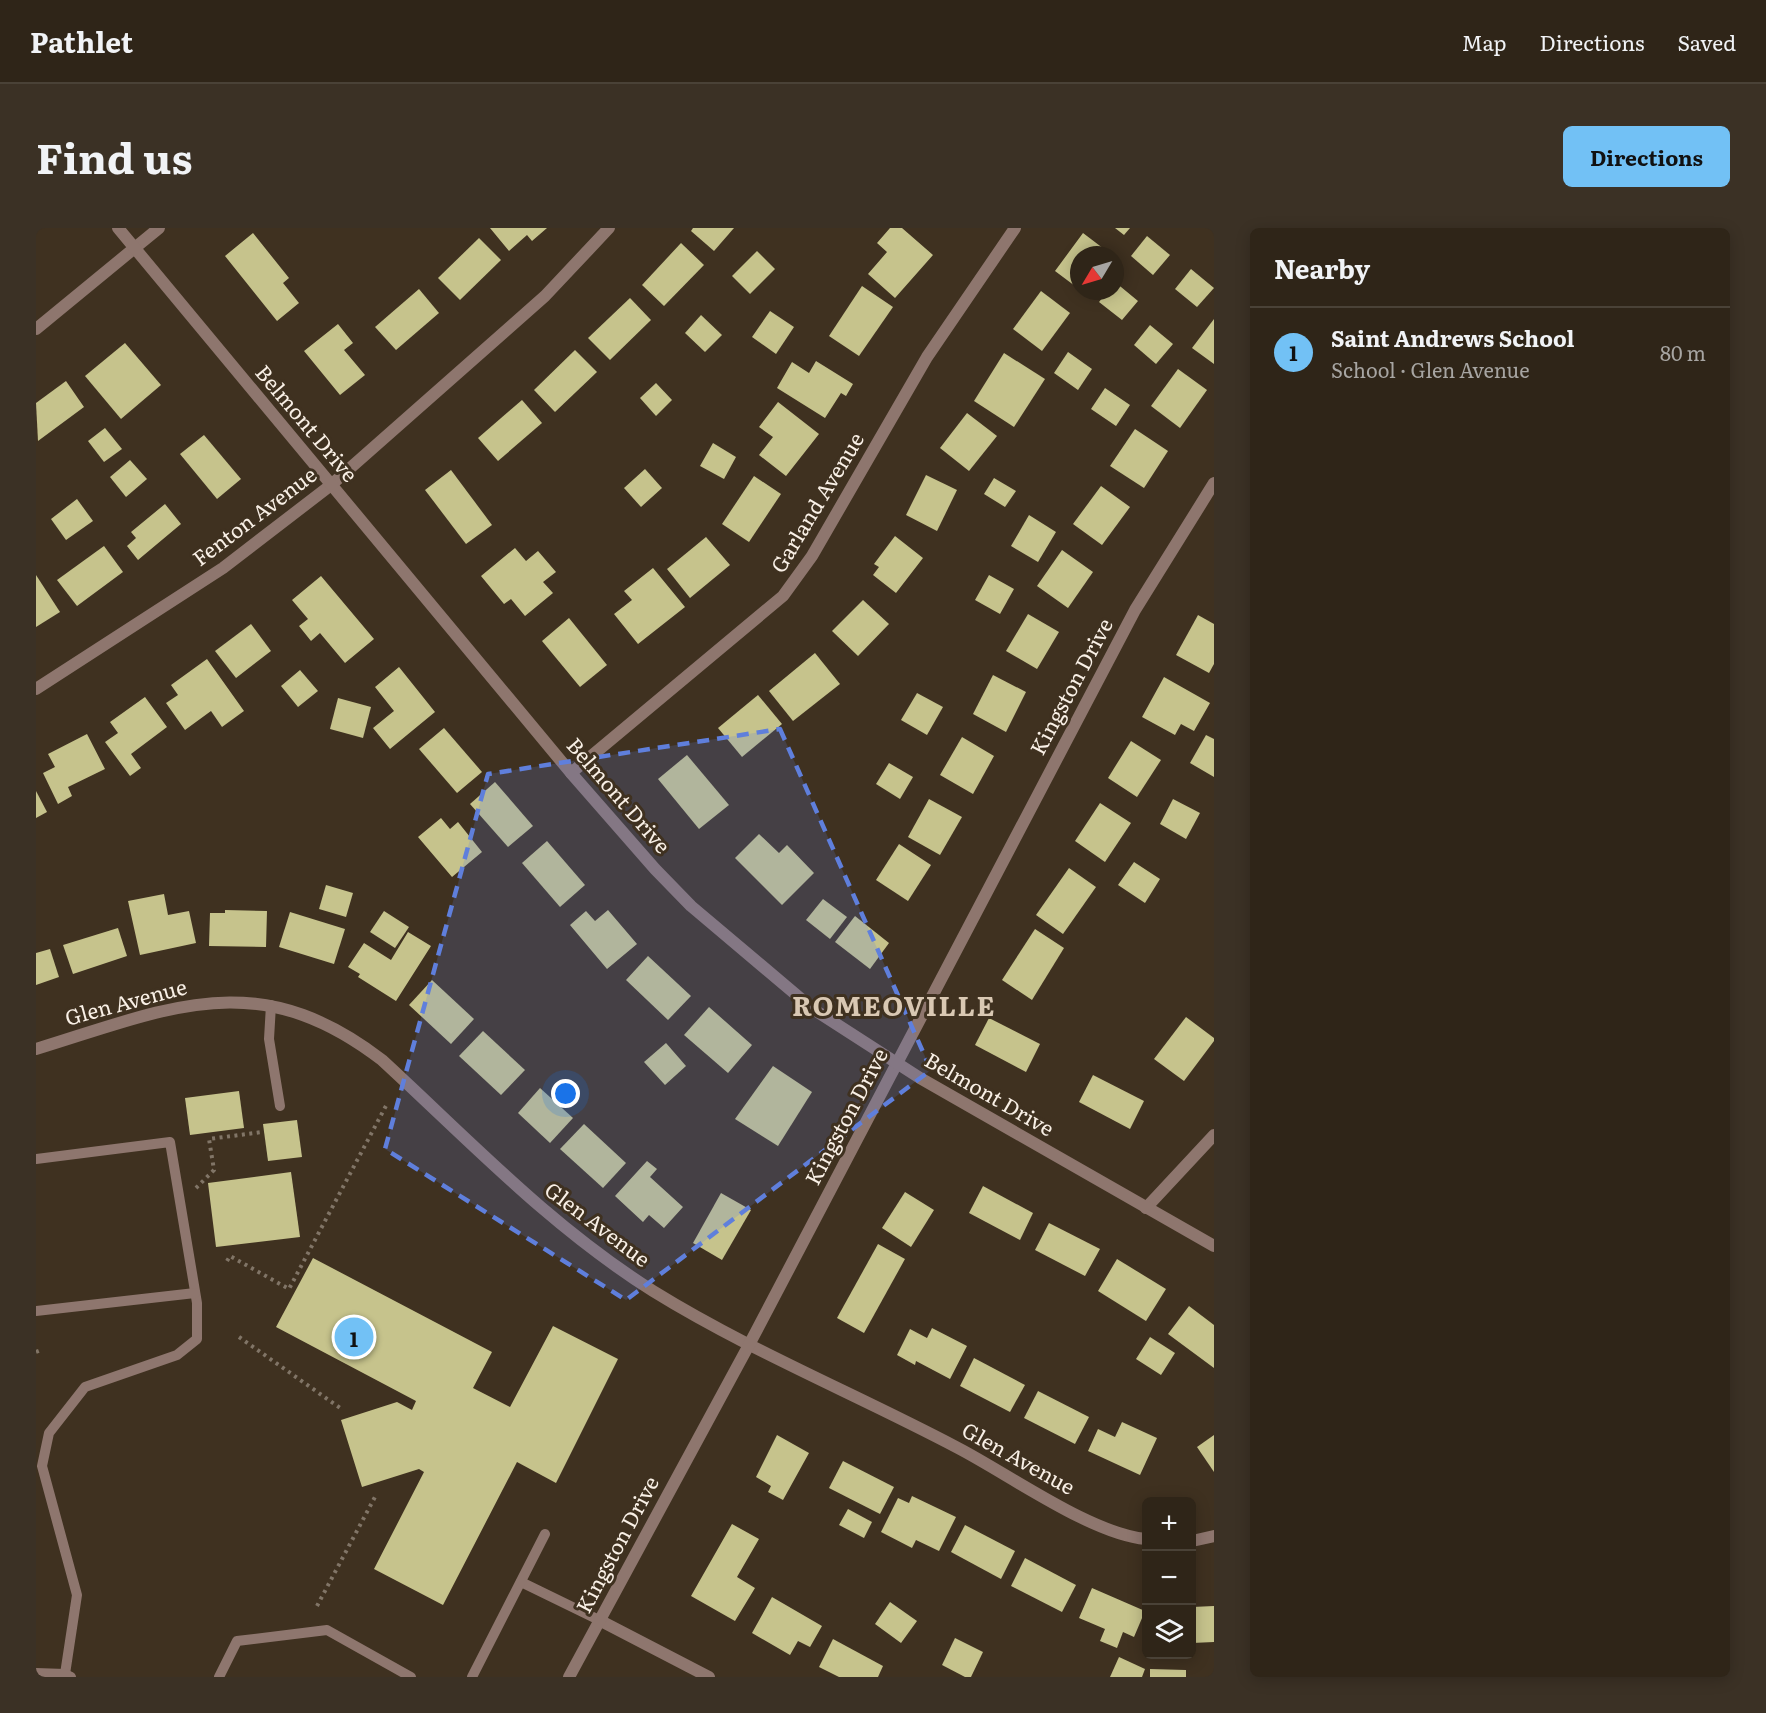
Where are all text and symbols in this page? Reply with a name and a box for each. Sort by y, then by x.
text: Pathlet [30,20,133,62]
text: Map [1462,26,1507,57]
text: Directions [1540,26,1645,57]
text: Saved [1678,26,1736,57]
text: Find us [36,125,193,187]
button: Directions [1563,126,1730,187]
north arrow [1070,246,1124,300]
text: Nearby [1274,248,1370,287]
text: Saint Andrews School [1331,321,1574,354]
text: 1 [1289,337,1298,367]
text: 80 m [1660,337,1706,367]
text: School · Glen Avenue [1331,354,1530,384]
street label: Belmont Drive [249,357,366,488]
street label: Garland Avenue [762,425,870,578]
street label: Fenton Avenue [185,458,322,572]
street label: Kingston Drive [1021,612,1119,760]
street label: Belmont Drive [561,730,679,859]
street label: Glen Avenue [61,969,190,1032]
district label: ROMEOVILLE [792,984,996,1024]
street label: Kingston Drive [796,1042,894,1190]
street label: Belmont Drive [920,1043,1061,1143]
your location [551,1079,580,1108]
street label: Glen Avenue [539,1173,658,1273]
pin: 1 [334,1314,374,1360]
street label: Glen Avenue [957,1413,1082,1501]
street label: Kingston Drive [567,1470,665,1618]
map controls [1142,1497,1196,1659]
button: + [1142,1497,1196,1551]
button: − [1142,1551,1196,1605]
button: layers [1142,1605,1196,1659]

